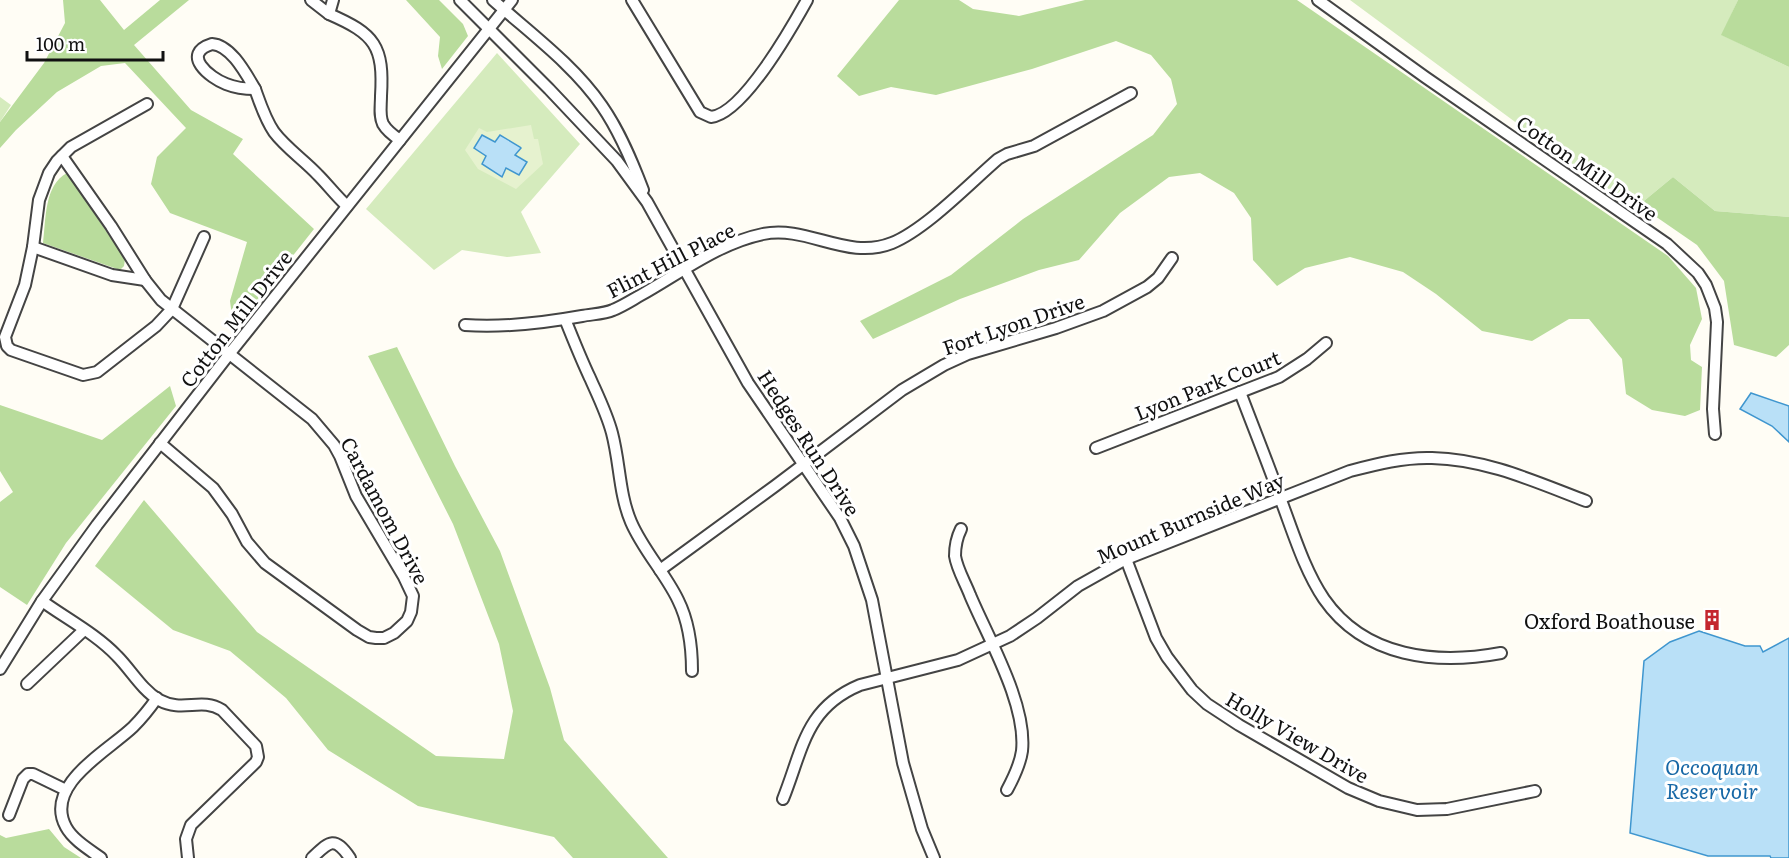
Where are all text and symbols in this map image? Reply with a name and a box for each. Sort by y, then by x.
scale bar [27,24,164,62]
text: 100 m [36,30,85,57]
street label: Cotton Mill Drive [1511,107,1665,227]
street label: Flint Hill Place [601,214,739,304]
street label: Cotton Mill Drive [172,243,298,393]
street label: Fort Lyon Drive [938,285,1088,361]
street label: Lyon Park Court [1130,341,1284,427]
street label: Hedges Run Drive [751,363,869,521]
street label: Cardamom Drive [334,431,438,589]
street label: Mount Burnside Way [1091,464,1289,570]
place label: Oxford Boathouse [1524,605,1695,635]
building icon: Oxford Boathouse [1700,608,1724,632]
street label: Holly View Drive [1221,683,1375,789]
water label: Occoquan Reservoir [1665,750,1760,805]

